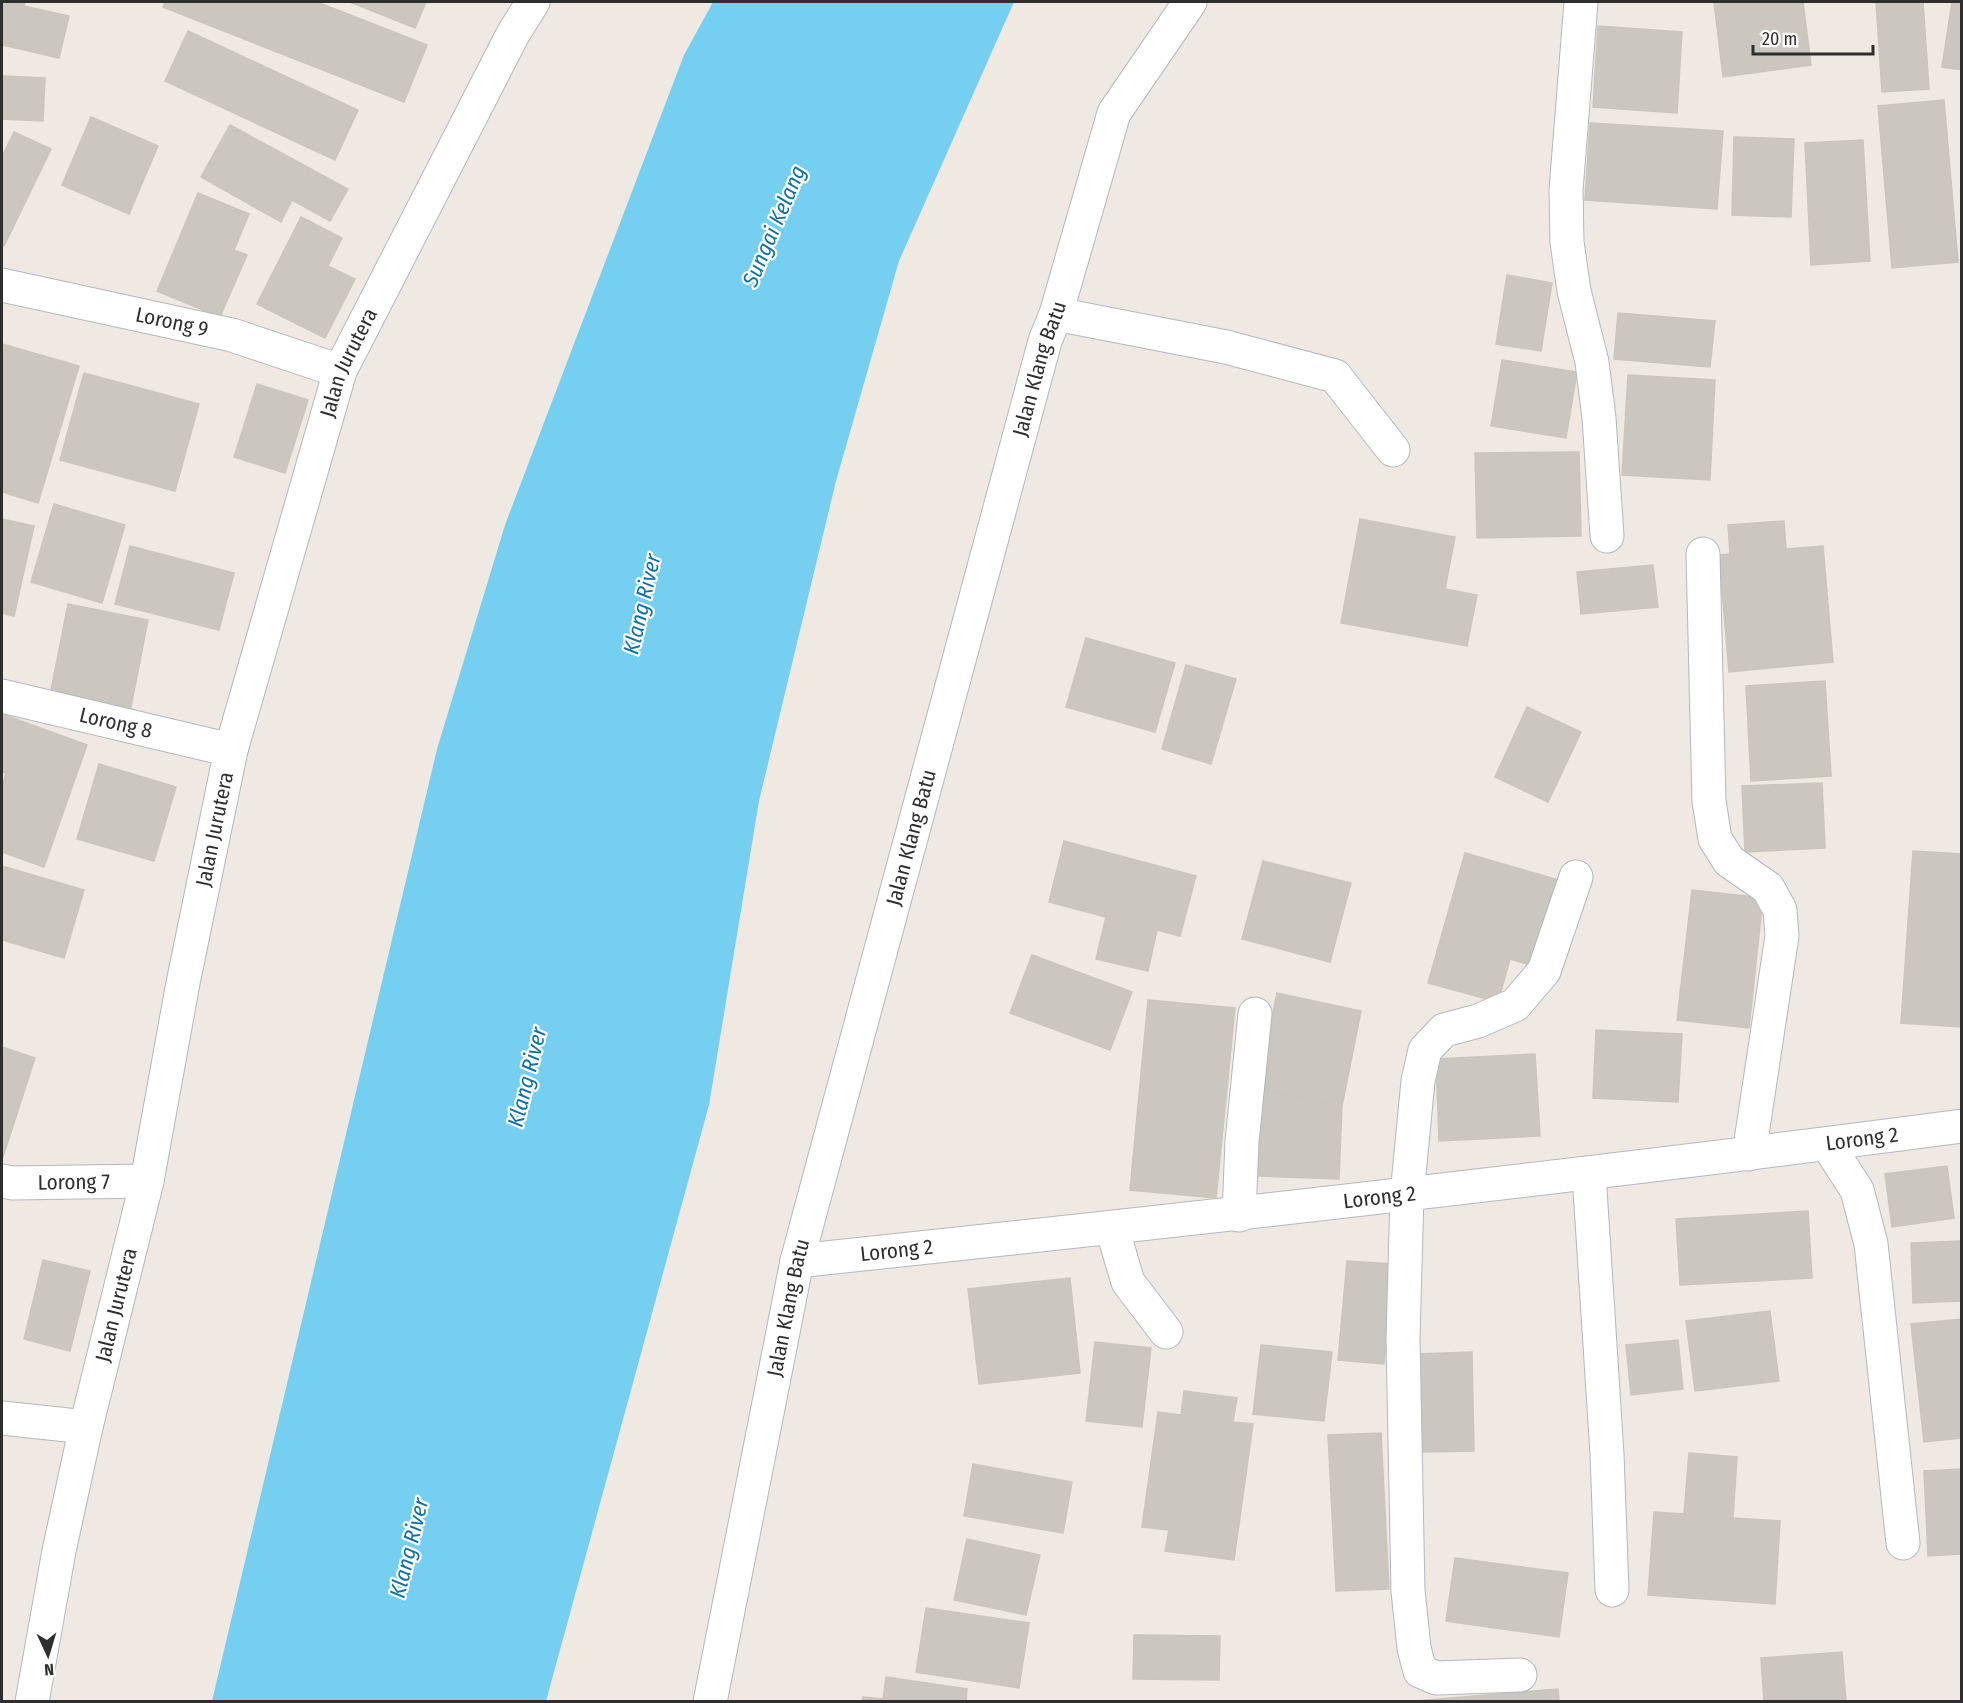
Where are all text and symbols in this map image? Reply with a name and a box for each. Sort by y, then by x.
scale bar [1753,18,1873,56]
text: 20 m [1762,28,1797,50]
water label: Sungai Kelang [736,161,812,292]
street label: Jalan Klang Batu [1007,298,1072,439]
street label: Lorong 9 [133,301,211,343]
street label: Jalan Jurutera [314,304,383,420]
water label: Klang River [617,550,667,657]
street label: Lorong 8 [77,702,155,744]
street label: Jalan Klang Batu [880,767,942,909]
street label: Jalan Jurutera [190,770,239,889]
water label: Klang River [502,1023,553,1130]
street label: Lorong 2 [1824,1121,1900,1156]
street label: Lorong 7 [38,1169,110,1196]
street label: Lorong 2 [1342,1180,1417,1214]
street label: Lorong 2 [859,1234,934,1267]
street label: Jalan Klang Batu [762,1236,815,1379]
street label: Jalan Jurutera [90,1245,143,1365]
water label: Klang River [384,1494,435,1601]
north arrow [18,1625,78,1685]
text: N [44,1660,54,1679]

